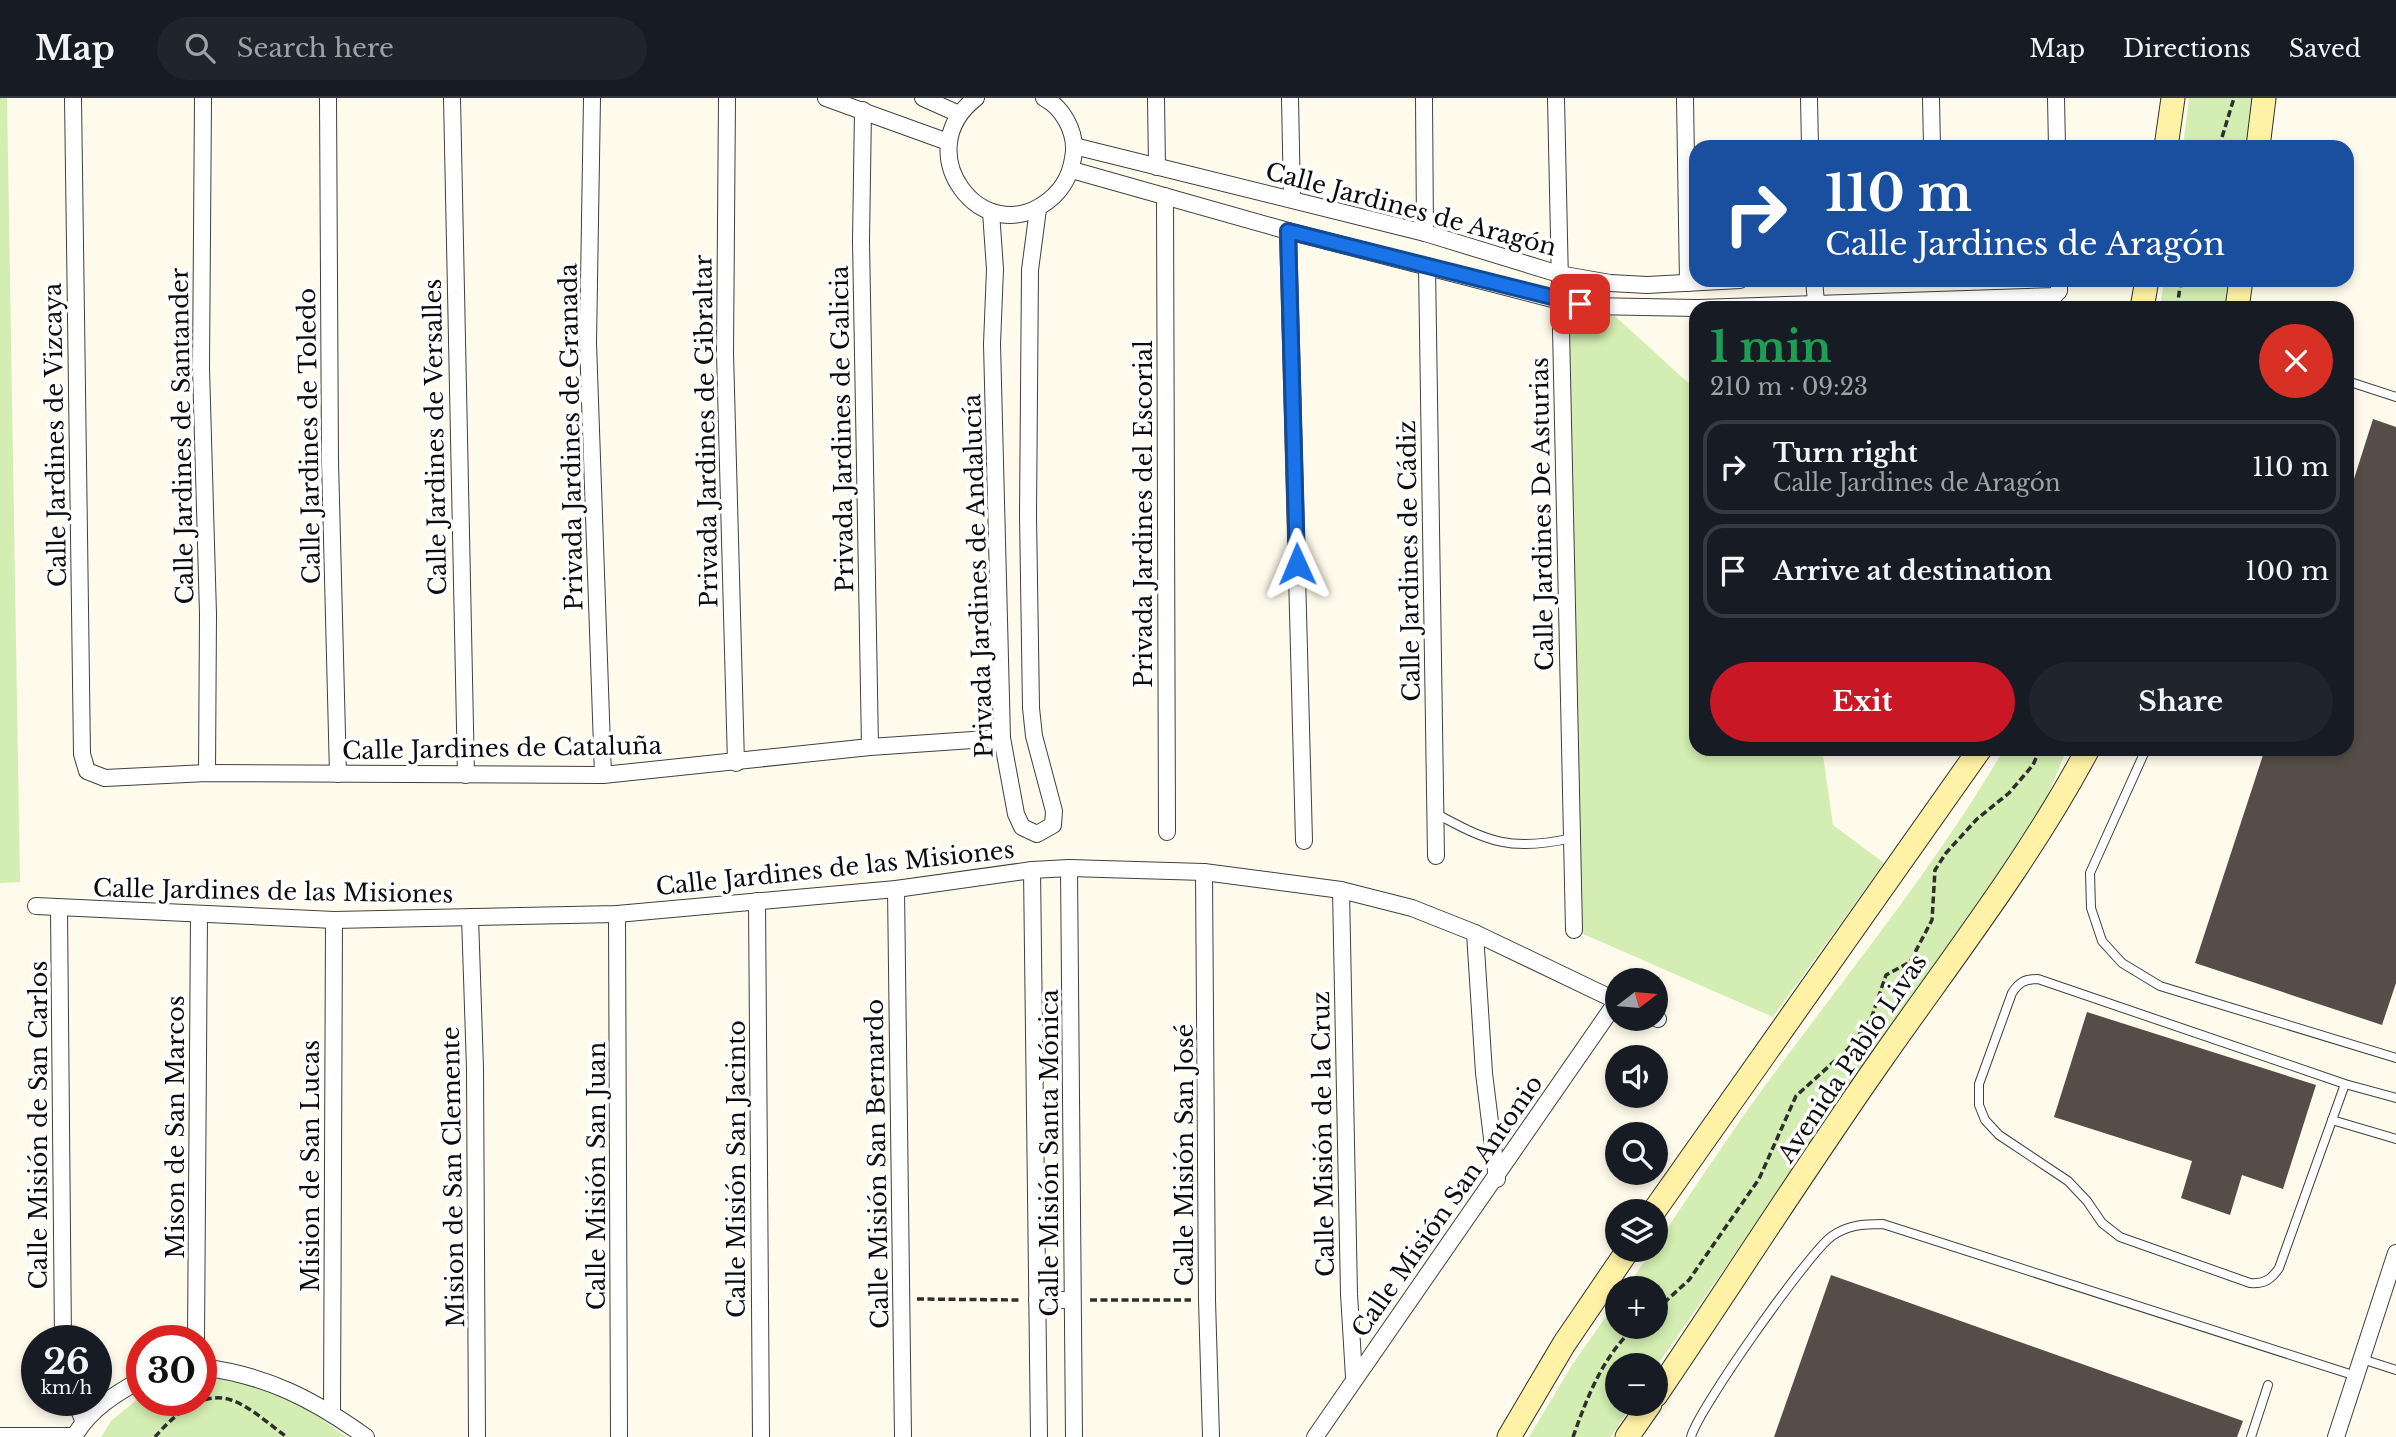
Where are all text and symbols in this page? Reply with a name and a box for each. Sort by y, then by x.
search box [157,17,647,80]
text: Map [35,28,115,69]
icon: search [181,29,219,67]
text: Search here [237,32,394,64]
text: Map [2029,34,2085,63]
text: Directions [2123,34,2251,63]
text: Saved [2289,34,2361,63]
street label: Calle Jardines de Aragón [1262,156,1560,262]
text: 110 m [1825,163,1972,224]
icon: right [1710,168,1801,259]
text: Calle Jardines de Aragón [1825,224,2225,264]
street label: Privada Jardines de Gibraltar [688,254,724,608]
street label: Privada Jardines de Granada [553,262,589,611]
street label: Privada Jardines de Galicia [825,265,859,593]
street label: Calle Jardines de Santander [165,267,199,605]
pin [1550,274,1610,334]
street label: Calle Jardines de Versalles [418,278,452,596]
street label: Calle Jardines de Vizcaya [38,282,72,587]
icon: arrive [1561,285,1599,323]
street label: Calle Jardines de Toledo [292,288,326,584]
text: 1 min [1710,321,1832,373]
button: close [2259,324,2333,398]
street label: Privada Jardines del Escorial [1129,340,1158,688]
street label: Calle Jardines De Asturias [1525,357,1559,671]
text: 210 m · 09:23 [1710,373,1868,401]
street label: Privada Jardines de Andalucía [957,393,999,758]
street label: Calle Jardines de Cádiz [1392,420,1426,702]
text: Turn right [1773,437,1918,469]
icon: right [1714,448,1752,486]
text: 110 m [2252,451,2329,483]
text: Calle Jardines de Aragón [1773,469,2061,497]
position arrow [1260,527,1334,601]
icon: arrive [1714,552,1752,590]
text: Arrive at destination [1773,555,2053,587]
text: 100 m [2245,555,2329,587]
button: Exit [1710,662,2015,742]
button: Share [2029,662,2333,742]
street label: Calle Jardines de Cataluña [342,731,663,765]
street label: Calle Jardines de las Misiones [654,835,1016,901]
street label: Calle Jardines de las Misiones [93,873,453,909]
street label: Avenida Pablo Livas [1771,948,1933,1169]
street label: Calle Misión de San Carlos [24,961,53,1289]
north arrow [1605,968,1668,1031]
map controls [1605,968,1668,1416]
street label: Calle Misión Santa Mónica [1035,988,1064,1317]
street label: Calle Misión de la Cruz [1306,991,1340,1277]
street label: Mison de San Marcos [161,995,190,1259]
street label: Calle Misión San Bernardo [860,999,894,1329]
street label: Calle Misión San Jacinto [722,1020,751,1318]
street label: Calle Misión San José [1170,1024,1199,1286]
street label: Mision de San Clemente [436,1026,470,1328]
street label: Mision de San Lucas [296,1040,325,1292]
street label: Calle Misión San Juan [582,1042,611,1310]
button: sound [1605,1045,1668,1108]
street label: Calle Misión San Antonio [1345,1070,1549,1342]
button: search [1605,1122,1668,1185]
button: layers [1605,1199,1668,1262]
button: + [1605,1276,1668,1339]
speed limit sign: 30 [126,1325,217,1416]
text: 26 [43,1340,90,1383]
button: − [1605,1353,1668,1416]
text: km/h [41,1377,92,1399]

